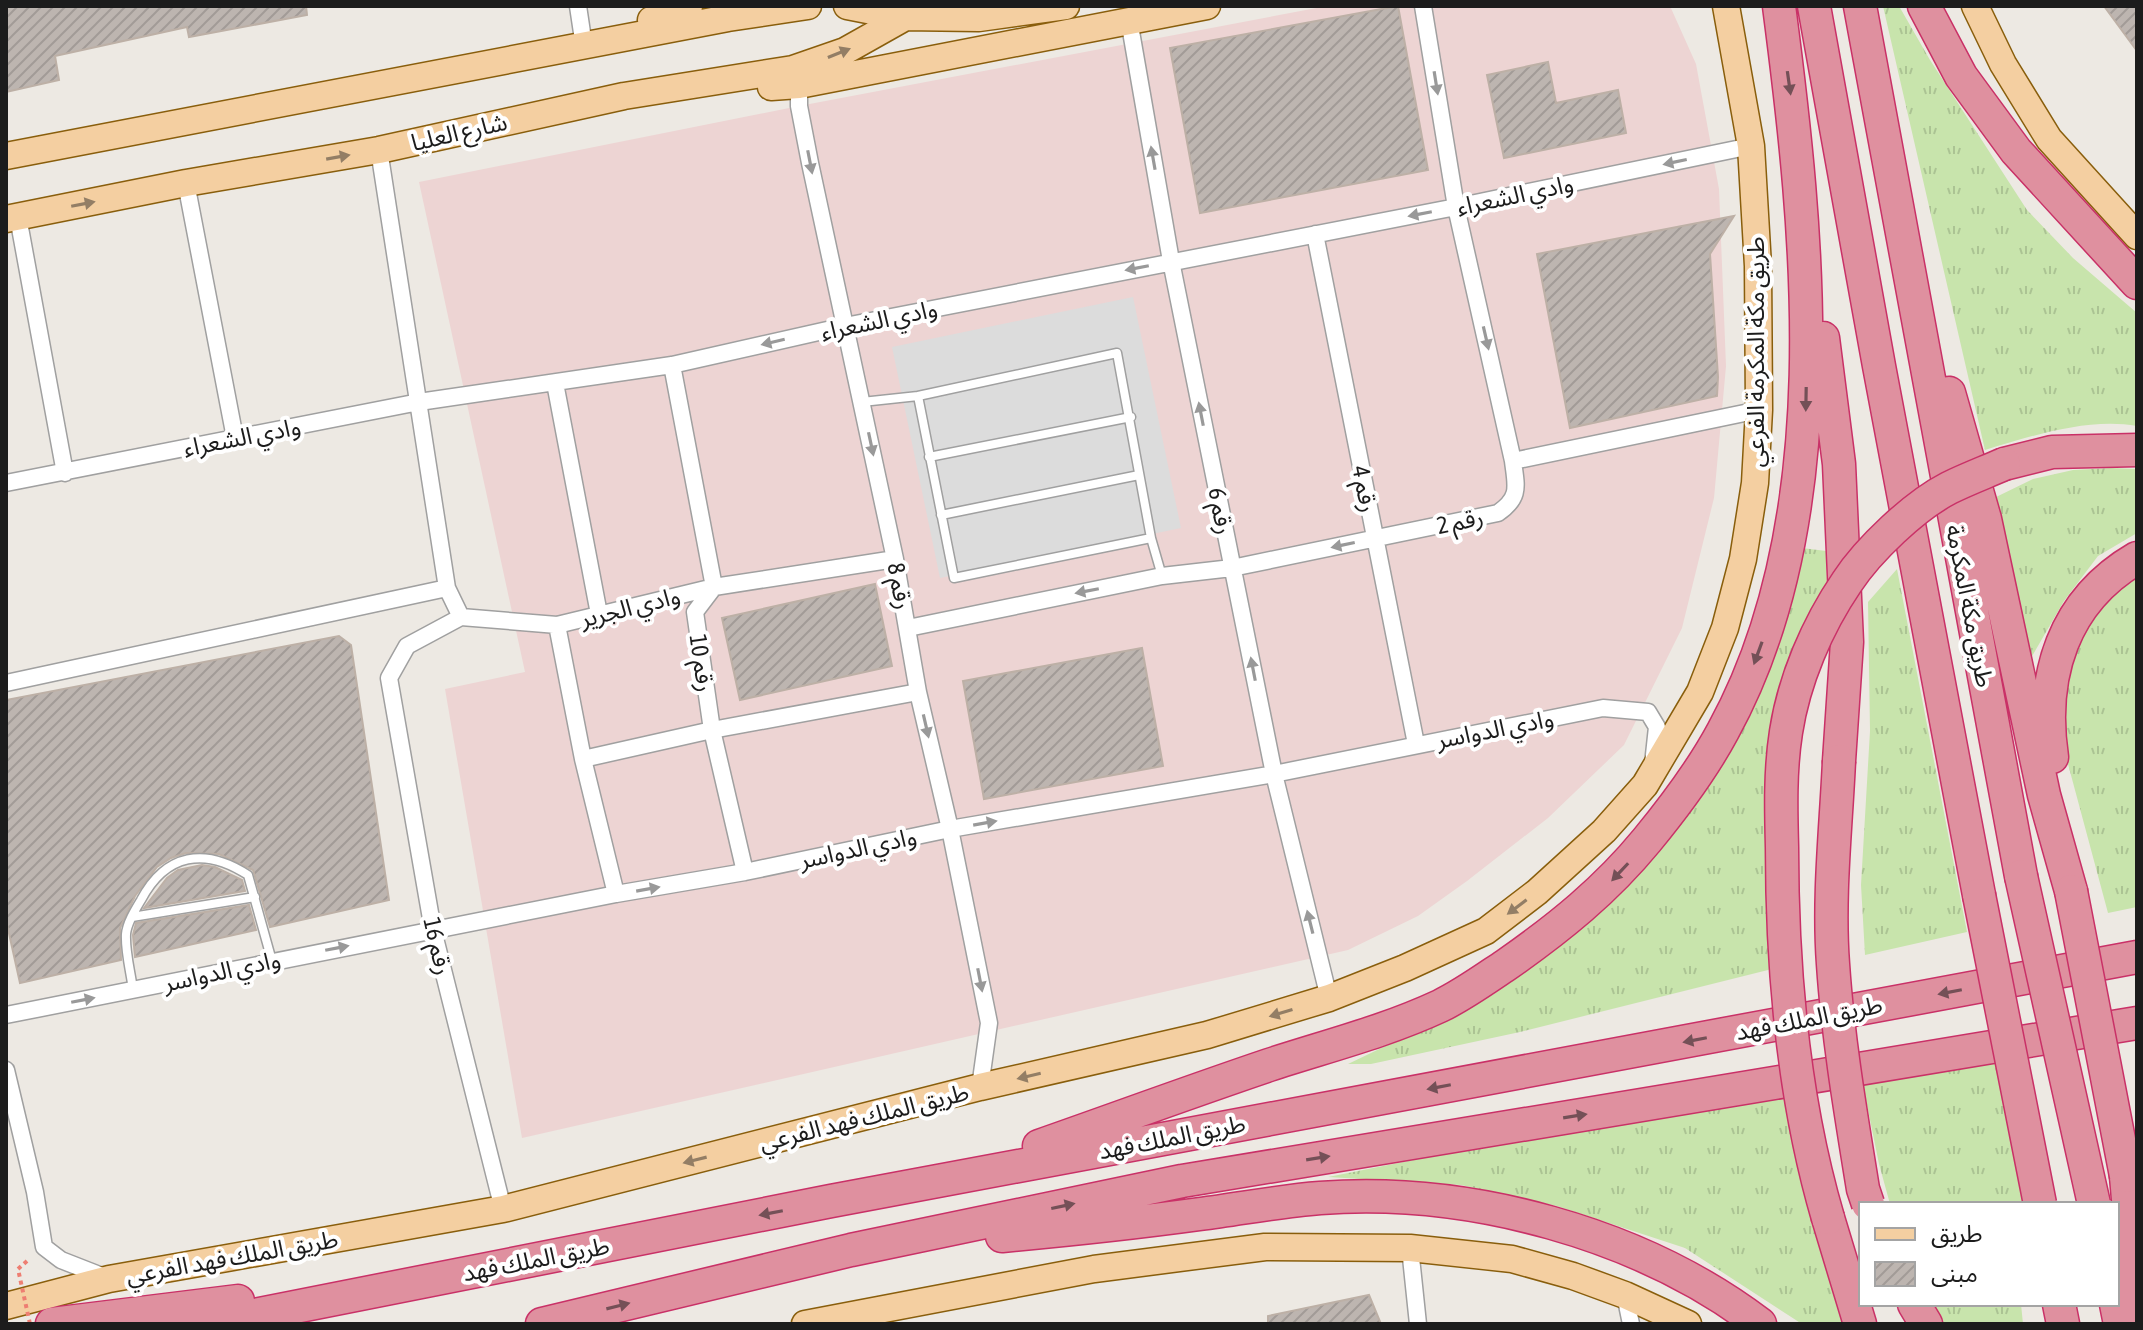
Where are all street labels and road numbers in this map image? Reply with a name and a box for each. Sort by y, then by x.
street label: شارع العليا [408,108,511,160]
street label: وادي الشعراء [1454,169,1577,226]
street label: طريق مكة المكرمة الفرعي [1742,236,1774,468]
street label: وادي الشعراء [818,294,941,351]
street label: وادي الشعراء [181,412,304,467]
street label: رقم 4 [1343,463,1383,515]
street label: رقم 6 [1199,485,1239,537]
street label: رقم 2 [1434,503,1487,543]
street label: طريق مكة المكرمة [1939,522,1999,690]
street label: رقم 8 [878,560,918,612]
street label: وادي الجرير [576,582,684,638]
street label: رقم 10 [681,632,719,694]
street label: وادي الدواسر [1433,704,1557,759]
street label: وادي الدواسر [796,822,920,879]
street label: رقم 16 [414,915,458,978]
street label: وادي الدواسر [160,945,284,1002]
street label: طريق الملك فهد [1733,991,1885,1047]
street label: طريق الملك فهد الفرعي [757,1078,973,1161]
street label: طريق الملك فهد [1096,1110,1248,1166]
street label: طريق الملك فهد الفرعي [124,1225,341,1294]
street label: طريق الملك فهد [460,1232,612,1288]

